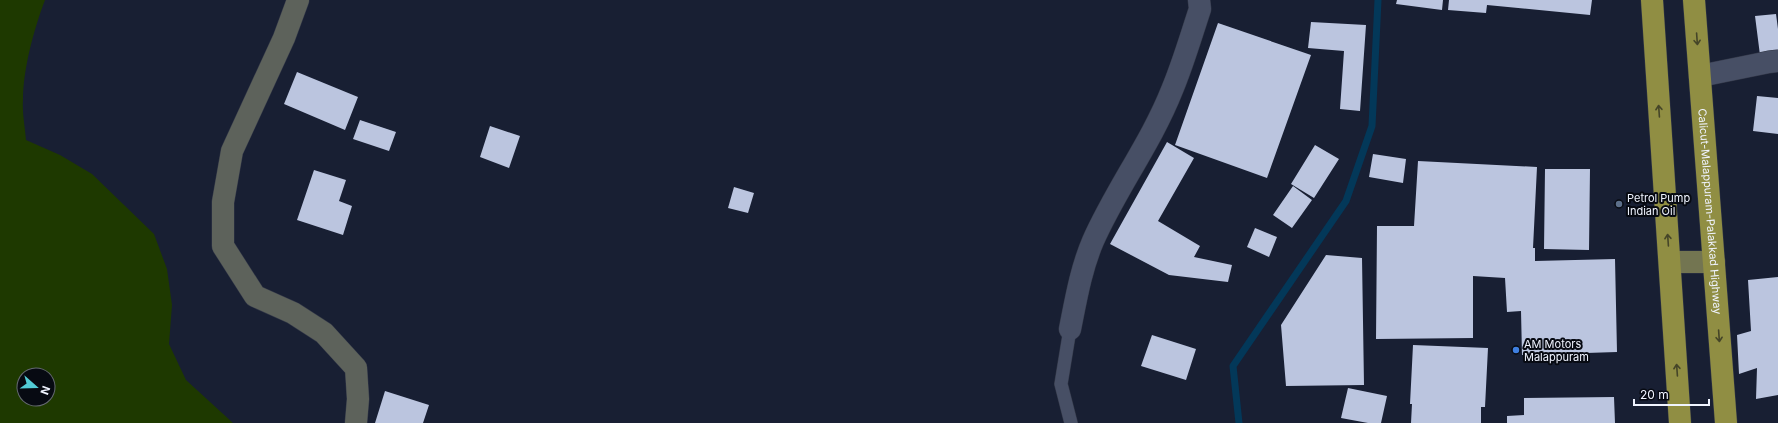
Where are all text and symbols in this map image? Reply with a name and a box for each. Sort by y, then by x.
one-way arrow [1693,32,1701,45]
one-way arrow [1656,105,1663,118]
street label: Calicut-Malappuram-Palakkad Highway [1695,108,1725,315]
place label: Petrol Pump Indian Oil [1627,191,1690,218]
marker: Petrol Pump Indian Oil [1614,199,1624,209]
one-way arrow [1665,234,1672,247]
one-way arrow [1716,329,1723,342]
place label: AM Motors Malappuram [1524,337,1589,364]
marker: AM Motors Malappuram [1511,345,1521,355]
one-way arrow [1673,364,1680,377]
north arrow [16,367,56,407]
scale bar [1634,381,1709,407]
text: N [37,384,53,397]
text: 20 m [1640,387,1669,402]

